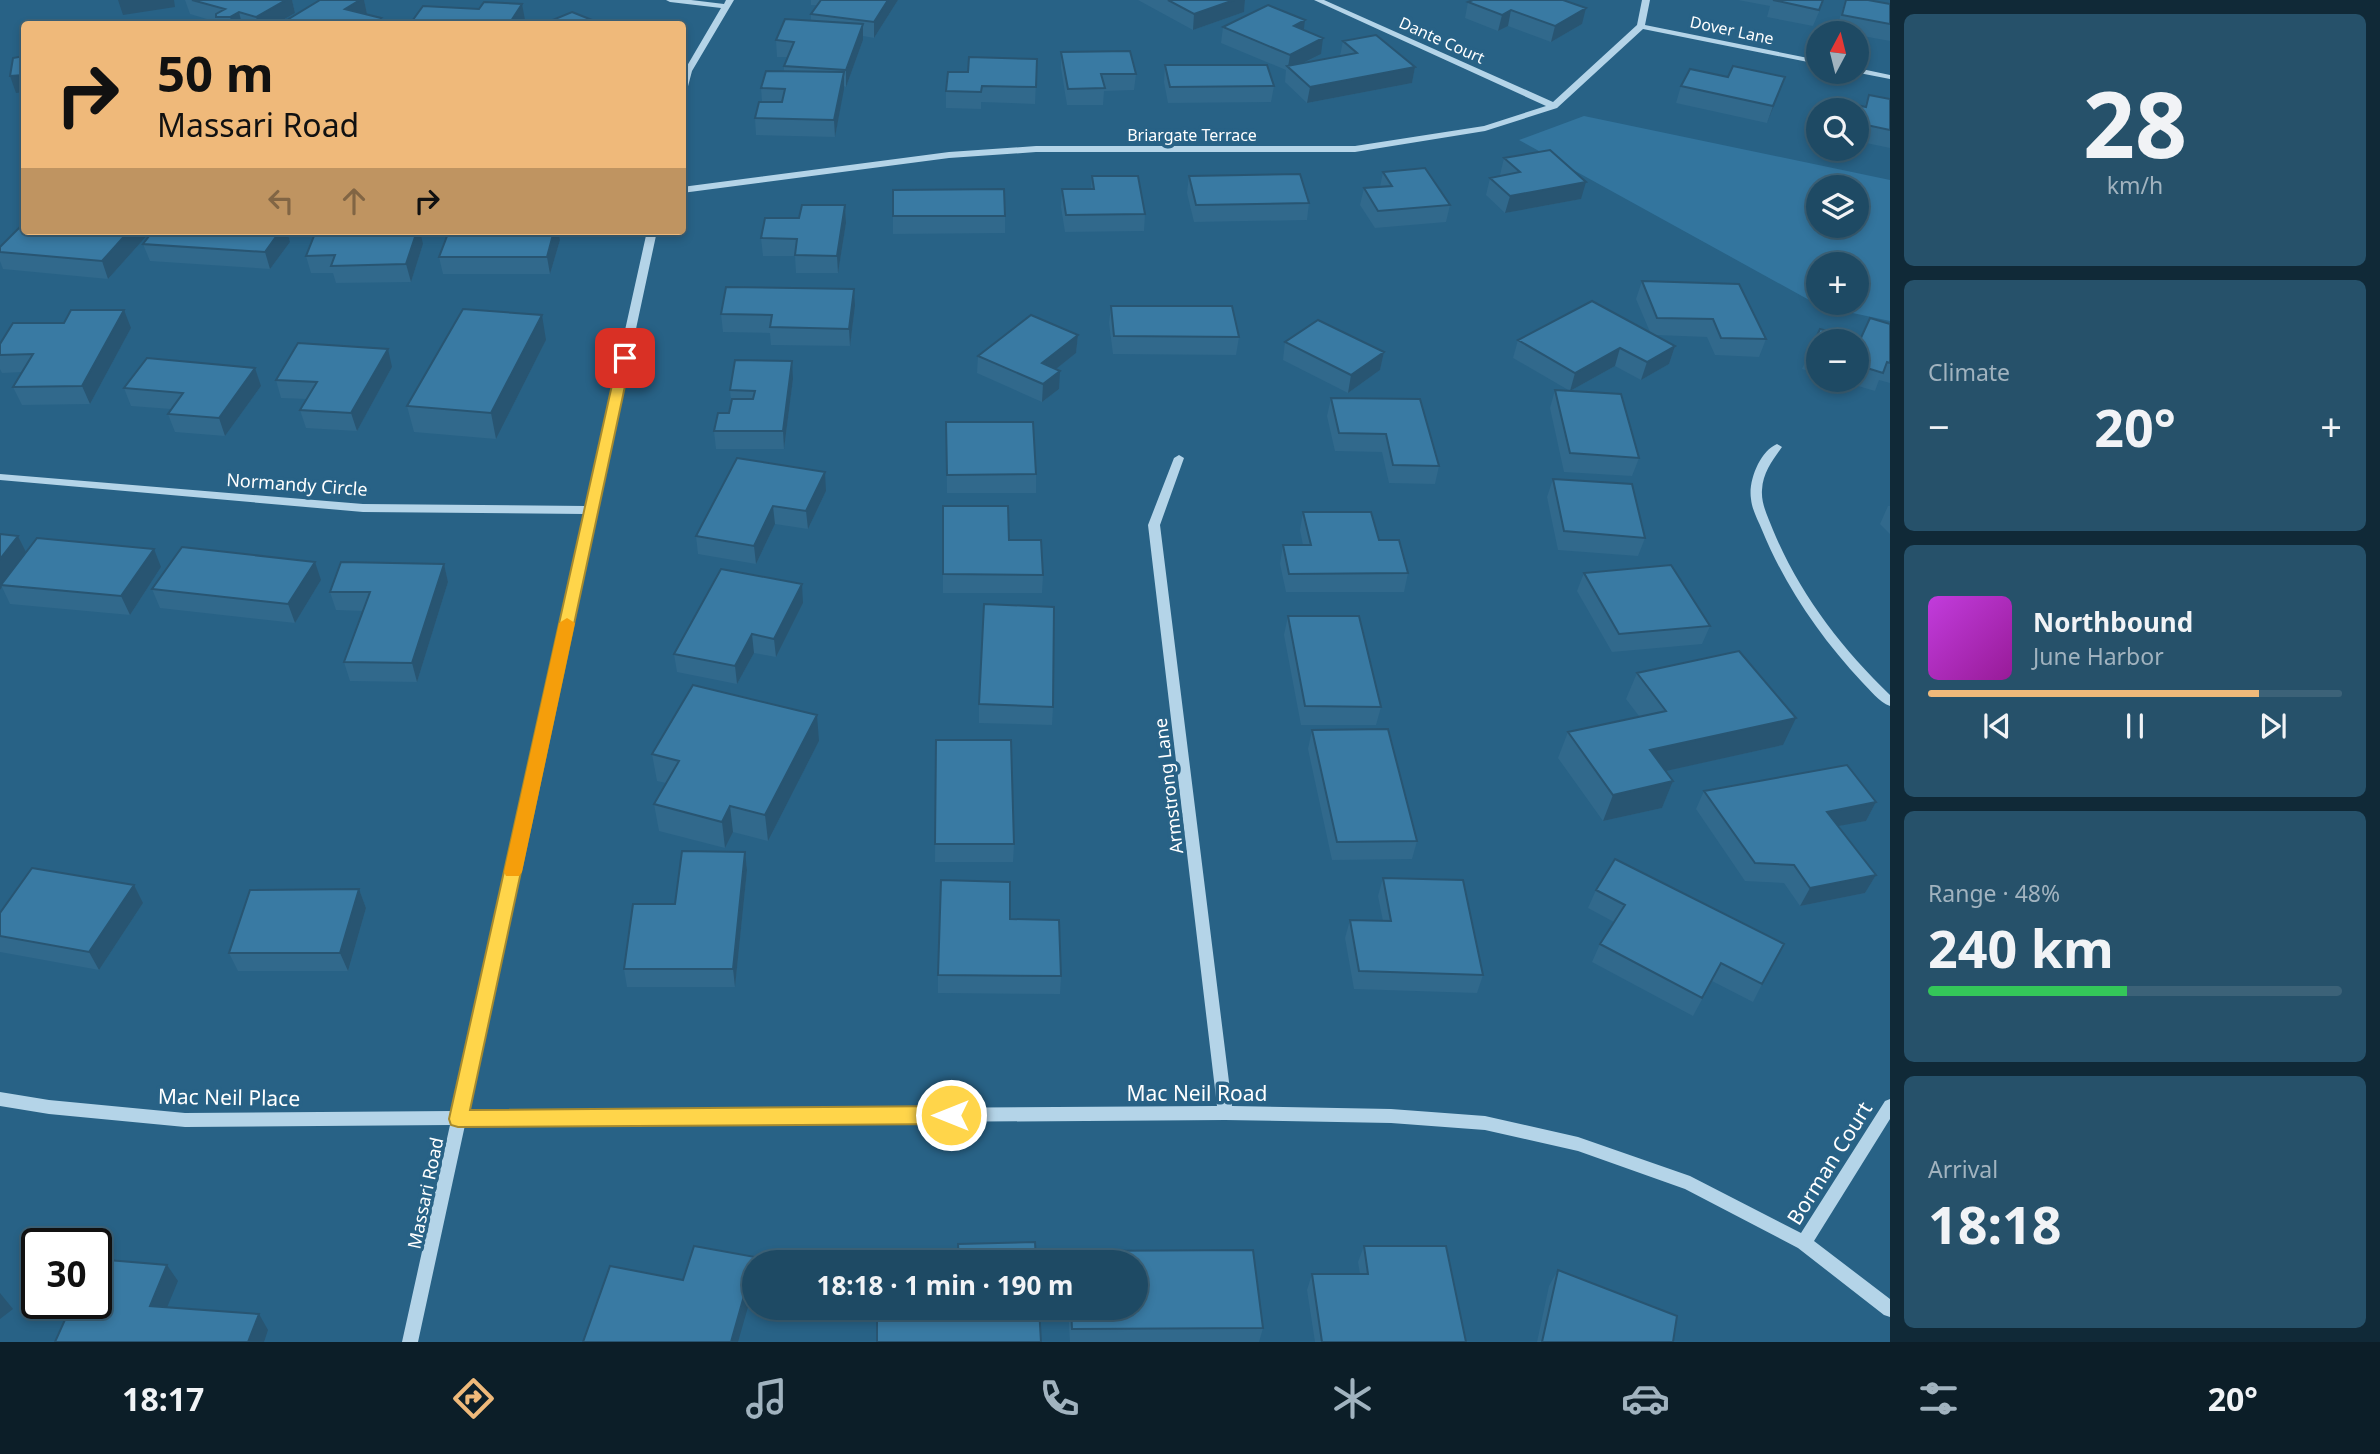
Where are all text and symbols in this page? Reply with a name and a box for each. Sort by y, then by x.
street label: Dover Lane [1688,10,1776,50]
street label: Dante Court [1396,11,1489,69]
north arrow [1806,21,1869,84]
map controls [1806,21,1869,392]
text: 50 m [157,40,274,106]
icon: right [42,49,133,140]
text: 28 [2083,61,2187,185]
button: search [1806,98,1869,161]
text: Massari Road [157,103,359,146]
street label: Briargate Terrace [1127,124,1257,146]
text: km/h [2107,169,2163,201]
button: layers [1806,175,1869,238]
icon: left [262,182,300,220]
icon: ahead [335,182,373,220]
icon: right [408,182,446,220]
button: + [1806,252,1869,315]
pin [595,328,655,388]
button: − [1806,329,1869,392]
icon: arrive [606,339,644,377]
text: Climate [1928,356,2010,388]
text: 20° [2094,391,2176,462]
text: − [1928,400,1950,452]
text: + [2320,400,2342,452]
street label: Normandy Circle [226,467,368,501]
text: Northbound [2033,604,2193,640]
text: June Harbor [2033,640,2164,672]
icon: previous [1978,707,2016,745]
icon: pause [2116,707,2154,745]
icon: next [2254,707,2292,745]
street label: Armstrong Lane [1148,717,1188,855]
text: Range · 48% [1928,877,2060,909]
text: 240 km [1928,912,2114,983]
position arrow [914,1078,988,1152]
street label: Mac Neil Road [1127,1079,1267,1107]
street label: Mac Neil Place [158,1082,300,1112]
street label: Borman Court [1780,1096,1878,1230]
street label: Massari Road [401,1135,449,1251]
text: Arrival [1928,1153,1998,1185]
text: 18:18 [1928,1188,2062,1259]
speed limit sign: 30 [21,1228,112,1319]
text: 18:18 · 1 min · 190 m [817,1267,1073,1303]
icon: directions [449,1374,498,1423]
icon: music [742,1374,791,1423]
icon: phone [1035,1374,1084,1423]
icon: climate [1328,1374,1377,1423]
icon: car [1621,1374,1670,1423]
icon: filters [1914,1374,1963,1423]
text: 18:17 [122,1377,204,1420]
text: 20° [2208,1377,2258,1420]

